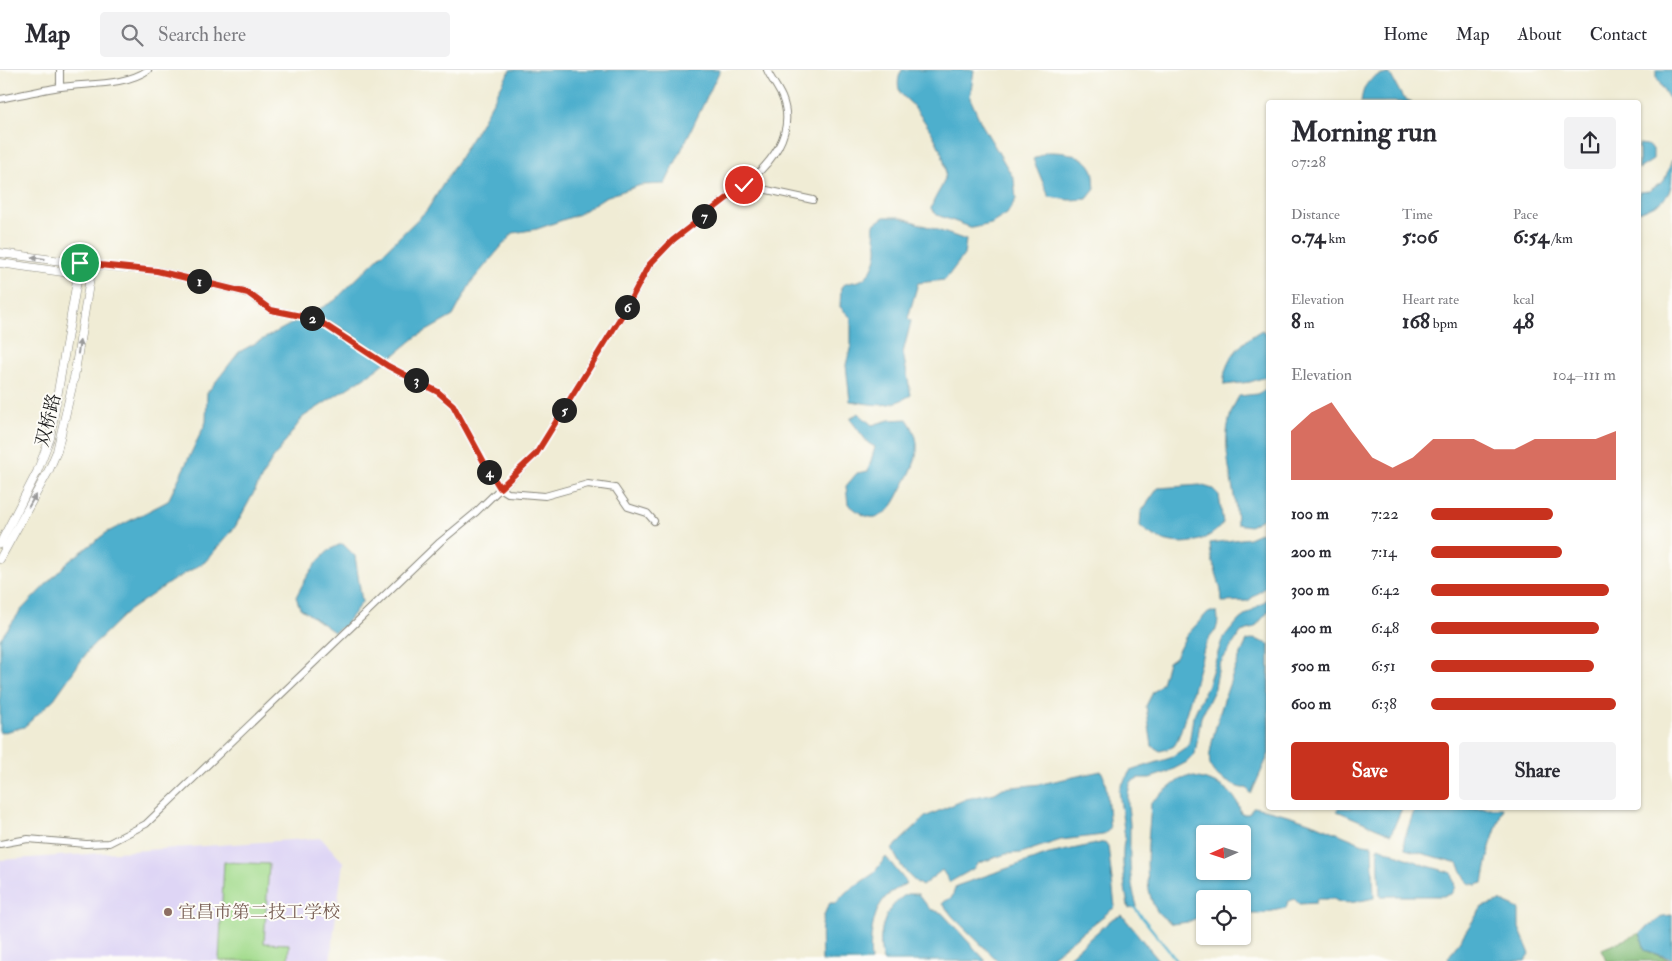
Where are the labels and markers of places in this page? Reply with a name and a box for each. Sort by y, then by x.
pin [723,164,765,206]
pin: 7 [692,204,716,228]
pin [59,242,101,284]
pin: 1 [186,268,212,294]
pin: 6 [614,294,640,320]
pin: 2 [300,306,324,330]
pin: 3 [404,368,428,392]
pin: 5 [552,398,576,422]
pin: 4 [476,460,502,484]
place label: 宜昌市第二技工学校 [178,901,340,924]
marker: 宜昌市第二技工学校 [162,906,174,918]

